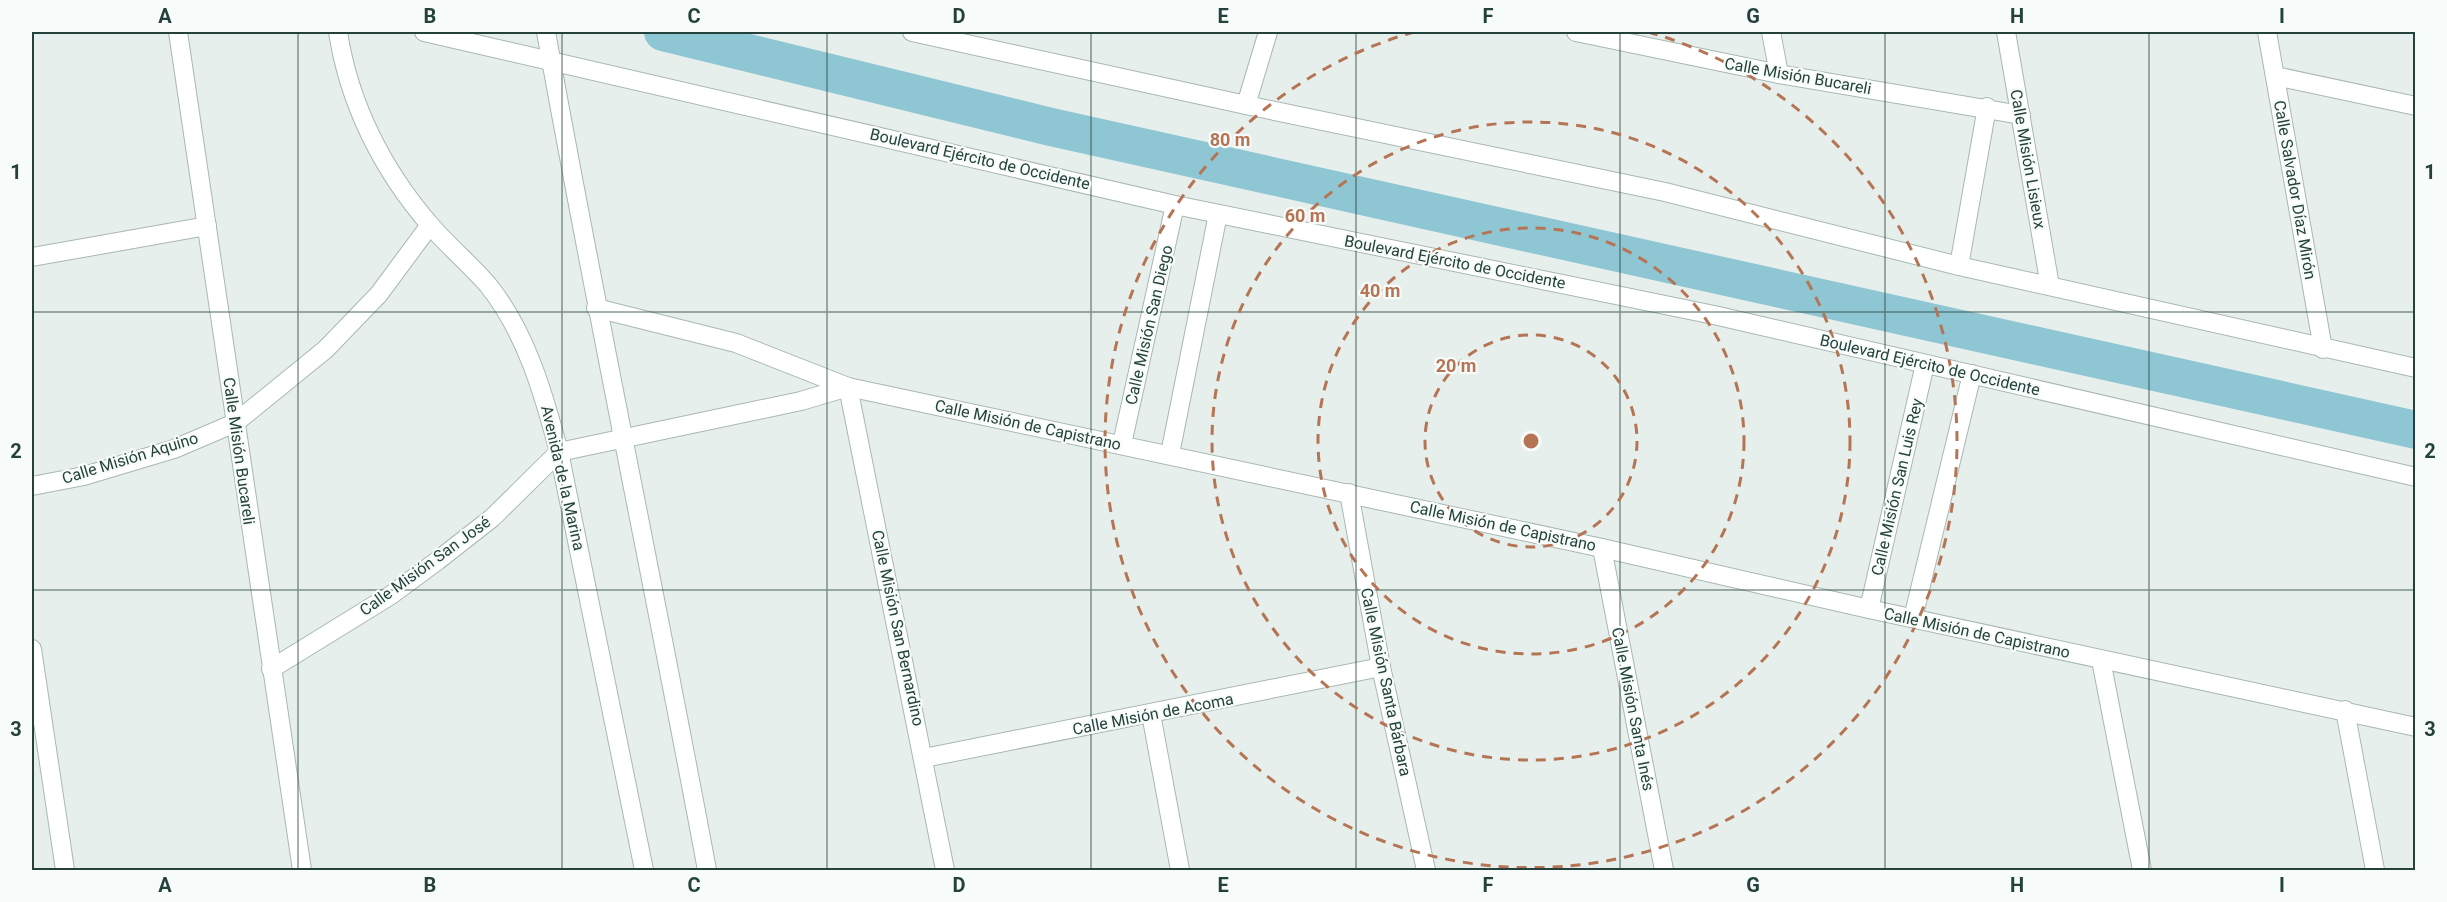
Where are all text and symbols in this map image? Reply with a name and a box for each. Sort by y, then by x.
text: A [158,4,172,28]
text: B [424,4,436,28]
text: C [687,4,701,28]
text: D [953,4,966,28]
text: E [1217,4,1229,28]
text: F [1483,4,1494,28]
text: G [1746,4,1760,28]
text: H [2010,4,2024,28]
text: I [2279,4,2285,28]
street label: Calle Misión Bucareli [1723,54,1873,98]
street label: Calle Misión Lisieux [2006,88,2050,230]
street label: Calle Salvador Díaz Mirón [2270,99,2320,281]
street label: Boulevard Ejército de Occidente [868,124,1092,194]
text: 80 m [1210,129,1250,150]
text: 1 [10,160,22,184]
text: 1 [2424,160,2436,184]
text: 60 m [1285,205,1325,226]
street label: Boulevard Ejército de Occidente [1343,231,1567,293]
street label: Calle Misión San Diego [1121,243,1177,407]
text: 40 m [1360,280,1400,301]
street label: Boulevard Ejército de Occidente [1818,330,2042,400]
text: 20 m [1436,355,1476,376]
street label: Calle Misión Bucareli [219,376,259,526]
street label: Calle Misión de Capistrano [933,396,1123,454]
street label: Calle Misión San Luis Rey [1867,396,1927,577]
street label: Avenida de la Marina [537,404,589,552]
street label: Calle Misión Aquino [60,428,200,488]
centre of rings [1521,431,1541,451]
text: 2 [10,439,22,463]
text: 2 [2424,439,2436,463]
street label: Calle Misión de Capistrano [1408,497,1598,555]
street label: Calle Misión San José [356,512,494,620]
street label: Calle Misión San Bernardino [868,528,928,728]
street label: Calle Misión Santa Bárbara [1357,586,1415,778]
street label: Calle Misión de Capistrano [1882,604,2072,662]
street label: Calle Misión Santa Inés [1608,626,1658,792]
street label: Calle Misión de Acoma [1071,689,1235,739]
text: 3 [10,717,22,741]
text: 3 [2424,717,2436,741]
text: A [158,873,172,897]
text: B [424,873,436,897]
text: C [687,873,701,897]
text: D [953,873,966,897]
text: E [1217,873,1229,897]
text: F [1483,873,1494,897]
text: G [1746,873,1760,897]
text: H [2010,873,2024,897]
text: I [2279,873,2285,897]

